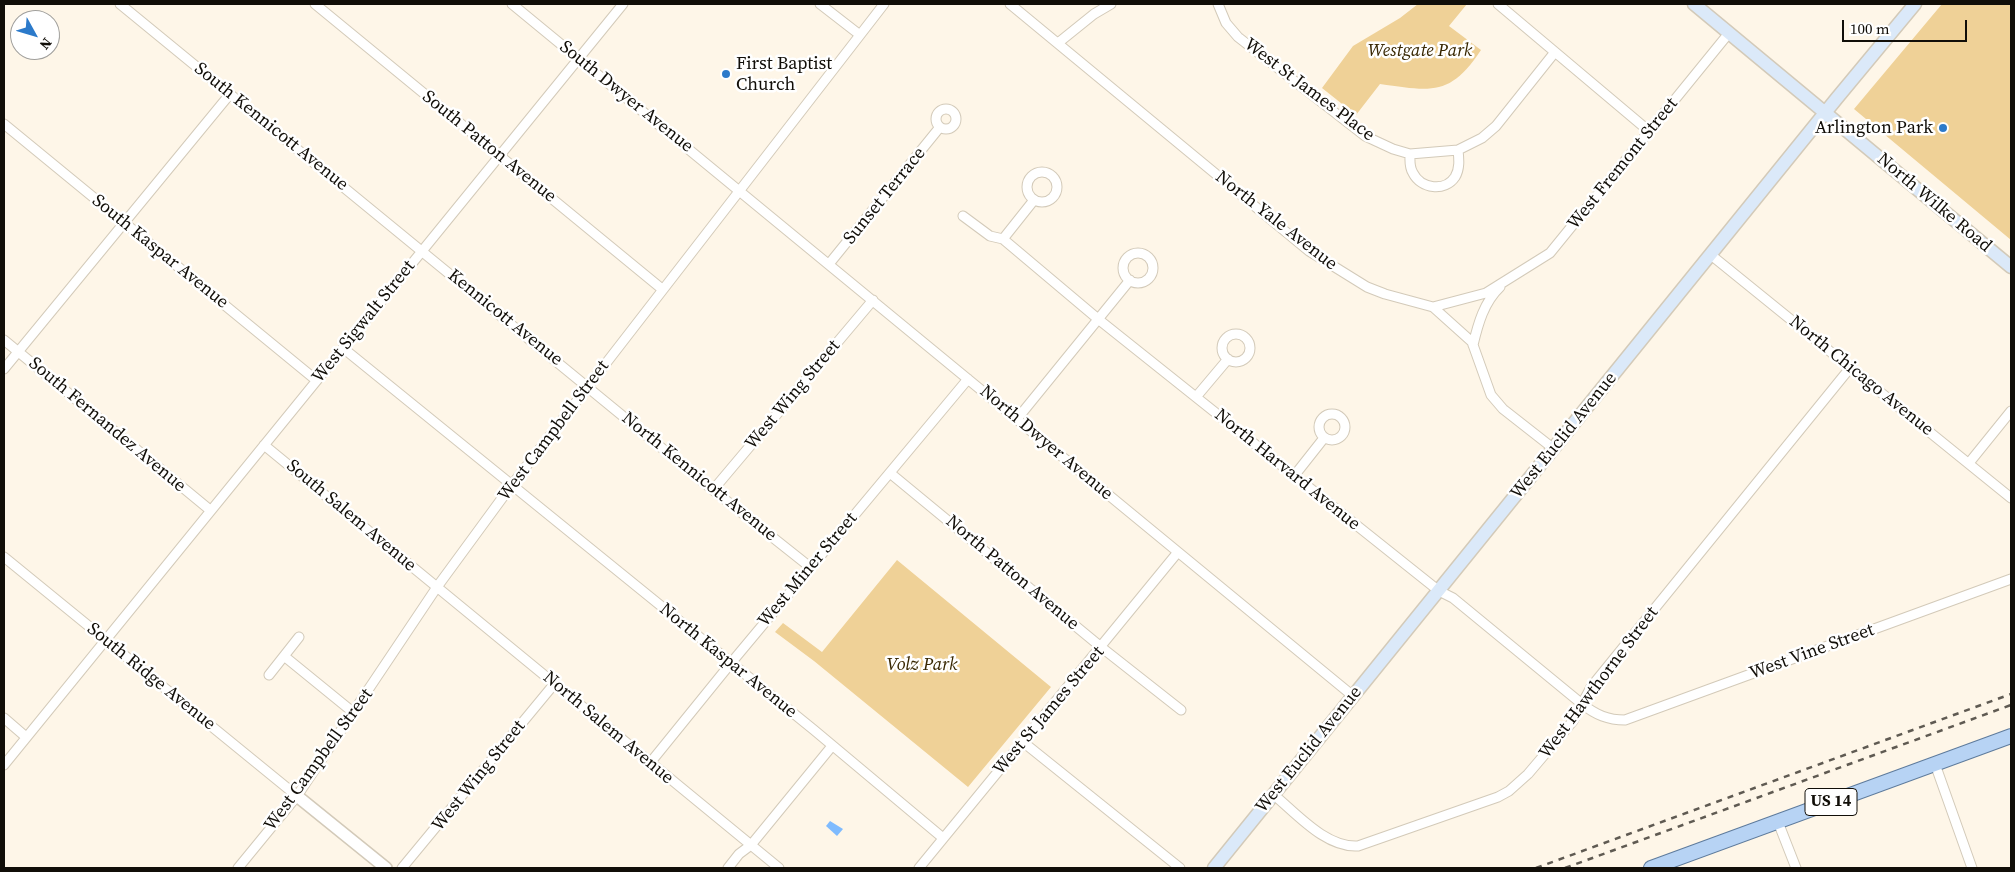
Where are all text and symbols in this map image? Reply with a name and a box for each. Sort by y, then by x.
north arrow [10,10,60,60]
scale bar [1845,10,1970,42]
text: 100 m [1850,18,1890,39]
text: N [35,34,57,54]
street label: West St James Place [1239,34,1379,146]
street label: South Dwyer Avenue [555,36,697,158]
park label: Westgate Park [1368,40,1472,62]
place label: First Baptist Church [736,53,832,96]
street label: South Kennicott Avenue [190,58,352,196]
marker: First Baptist Church [720,68,732,80]
street label: South Patton Avenue [418,86,560,208]
street label: West Fremont Street [1563,94,1683,234]
place label: Arlington Park [1815,117,1933,139]
marker: Arlington Park [1937,122,1949,134]
street label: Sunset Terrace [839,143,931,249]
street label: North Wilke Road [1872,149,1996,257]
street label: North Yale Avenue [1211,167,1341,275]
street label: South Kaspar Avenue [87,190,233,314]
street label: West Sigwalt Street [308,256,420,388]
street label: Kennicott Avenue [443,265,567,371]
street label: North Chicago Avenue [1785,311,1937,441]
street label: West Wing Street [741,336,845,454]
street label: South Fernandez Avenue [24,353,190,497]
street label: West Campbell Street [494,356,614,506]
street label: West Euclid Avenue [1506,368,1622,504]
street label: North Dwyer Avenue [975,381,1117,505]
street label: North Harvard Avenue [1210,405,1364,535]
street label: North Kennicott Avenue [617,408,781,546]
street label: South Salem Avenue [282,455,420,577]
street label: West Miner Street [754,508,862,632]
street label: North Patton Avenue [941,511,1083,635]
street label: North Kaspar Avenue [655,599,801,723]
street label: West Hawthorne Street [1535,603,1663,763]
street label: South Ridge Avenue [82,619,220,735]
street label: West Vine Street [1747,619,1877,685]
street label: West St James Street [989,642,1109,780]
park label: Volz Park [887,654,957,676]
street label: North Salem Avenue [538,667,678,789]
street label: West Euclid Avenue [1251,682,1367,818]
street label: West Campbell Street [260,685,378,835]
street label: West Wing Street [428,716,530,836]
road number: US 14 [1805,789,1857,816]

